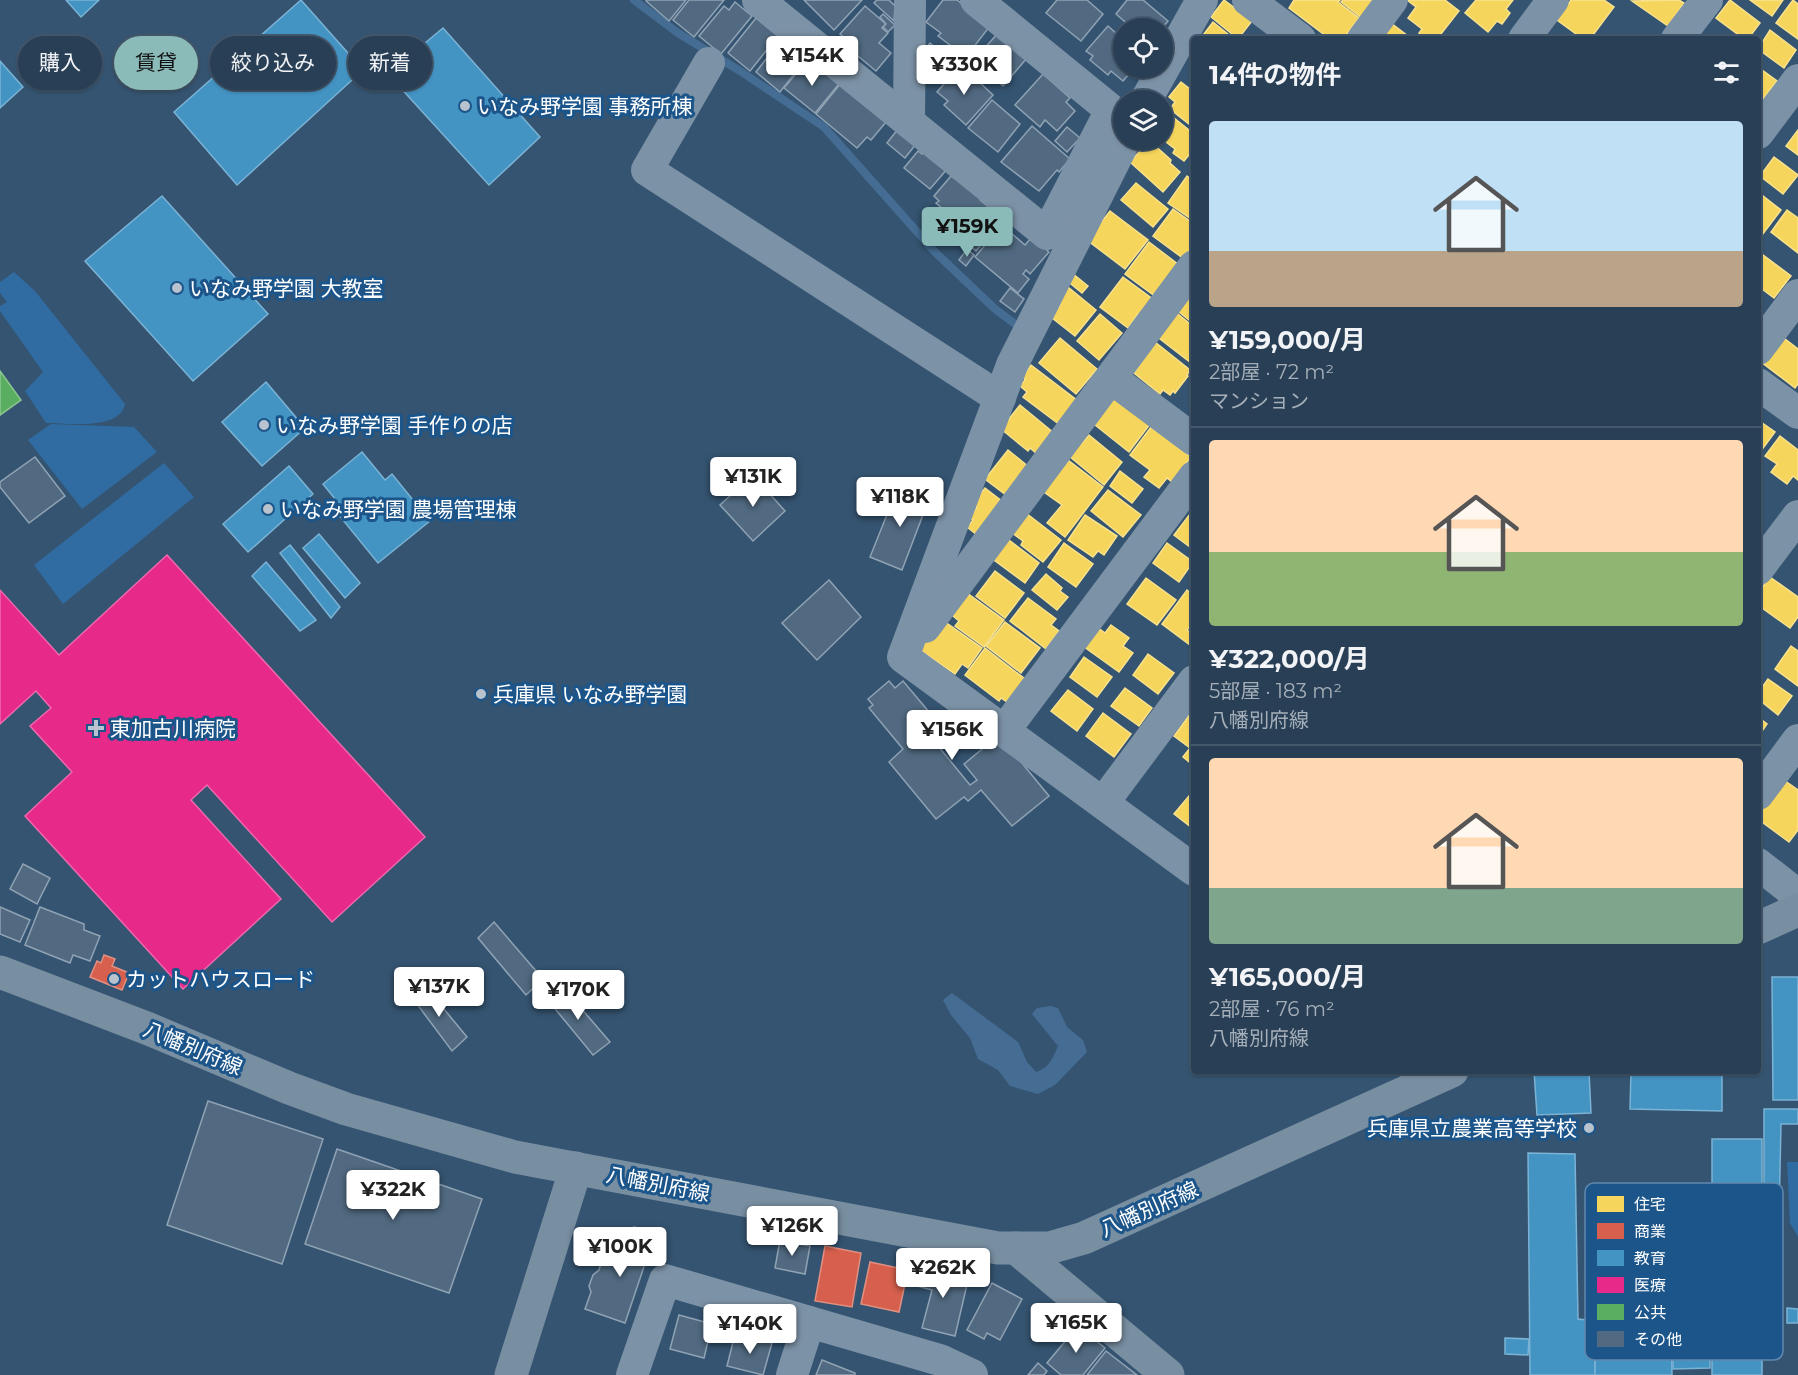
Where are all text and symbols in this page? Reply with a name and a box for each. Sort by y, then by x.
map controls [1113,18,1173,150]
button: locate [1113,18,1173,78]
chip: 購入 [18,36,102,90]
chip: 賃貸 [114,36,198,90]
chip: 絞り込み [210,36,336,90]
chip: 新着 [348,36,432,90]
pin: ¥154K [770,36,854,87]
text: ¥154K [780,43,844,67]
pin: ¥330K [922,45,1006,96]
text: ¥330K [931,52,997,76]
icon: filters [1710,56,1743,89]
text: 14件の物件 [1209,59,1341,91]
button: layers [1113,90,1173,150]
place label: いなみ野学園 事務所棟 [477,94,693,119]
marker: いなみ野学園 事務所棟 [458,99,472,113]
icon: home [1422,160,1530,268]
pin: ¥159K [925,207,1009,258]
text: ¥159K [936,214,998,238]
place label: いなみ野学園 大教室 [189,276,384,301]
marker: いなみ野学園 大教室 [170,281,184,295]
text: ¥159,000/月 [1209,324,1366,356]
text: 2部屋 · 72 m² [1209,360,1334,384]
text: マンション [1209,389,1309,413]
place label: いなみ野学園 手作りの店 [276,413,513,438]
marker: いなみ野学園 手作りの店 [257,418,271,432]
pin: ¥131K [711,457,795,508]
text: ¥131K [724,464,782,488]
pin: ¥118K [858,477,942,528]
icon: home [1422,479,1530,587]
text: ¥118K [871,484,930,508]
place label: いなみ野学園 農場管理棟 [280,497,517,522]
marker: いなみ野学園 農場管理棟 [261,502,275,516]
text: ¥322,000/月 [1209,643,1370,675]
text: 5部屋 · 183 m² [1209,679,1342,703]
place label: 兵庫県 いなみ野学園 [493,682,688,707]
marker: 兵庫県 いなみ野学園 [474,687,488,701]
text: 八幡別府線 [1209,708,1309,732]
pin: ¥156K [910,710,994,761]
place label: 東加古川病院 [110,716,236,741]
text: ¥156K [921,717,983,741]
marker: 東加古川病院 [87,719,105,737]
icon: home [1422,797,1530,905]
text: ¥165,000/月 [1209,961,1366,993]
place label: カットハウスロード [126,967,315,992]
pin: ¥137K [397,967,481,1018]
pin: ¥170K [536,970,620,1021]
marker: カットハウスロード [107,972,121,986]
text: ¥137K [408,974,470,998]
text: ¥170K [546,977,610,1001]
text: 2部屋 · 76 m² [1209,997,1335,1021]
street label: 八幡別府線 [140,1016,246,1080]
text: 八幡別府線 [1209,1026,1309,1050]
place label: 兵庫県立農業高等学校 [1367,1116,1577,1141]
marker: 兵庫県立農業高等学校 [1582,1121,1596,1135]
street label: 八幡別府線 [604,1162,712,1206]
pin: ¥322K [351,1170,435,1221]
street label: 八幡別府線 [1096,1176,1202,1242]
text: ¥322K [360,1177,426,1201]
legend [1585,1183,1783,1360]
text: 住宅 [1634,1195,1666,1214]
pin: ¥126K [750,1206,834,1257]
text: ¥126K [761,1213,823,1237]
text: 商業 [1634,1222,1666,1241]
pin: ¥100K [578,1227,662,1278]
text: ¥100K [587,1234,653,1258]
pin: ¥262K [901,1248,985,1299]
text: 教育 [1634,1249,1666,1268]
text: ¥262K [910,1255,976,1279]
text: 医療 [1634,1276,1666,1295]
pin: ¥165K [1034,1303,1118,1354]
text: 公共 [1634,1303,1666,1322]
pin: ¥140K [708,1304,792,1355]
text: ¥165K [1045,1310,1107,1334]
text: ¥140K [717,1311,783,1335]
text: その他 [1634,1330,1682,1349]

